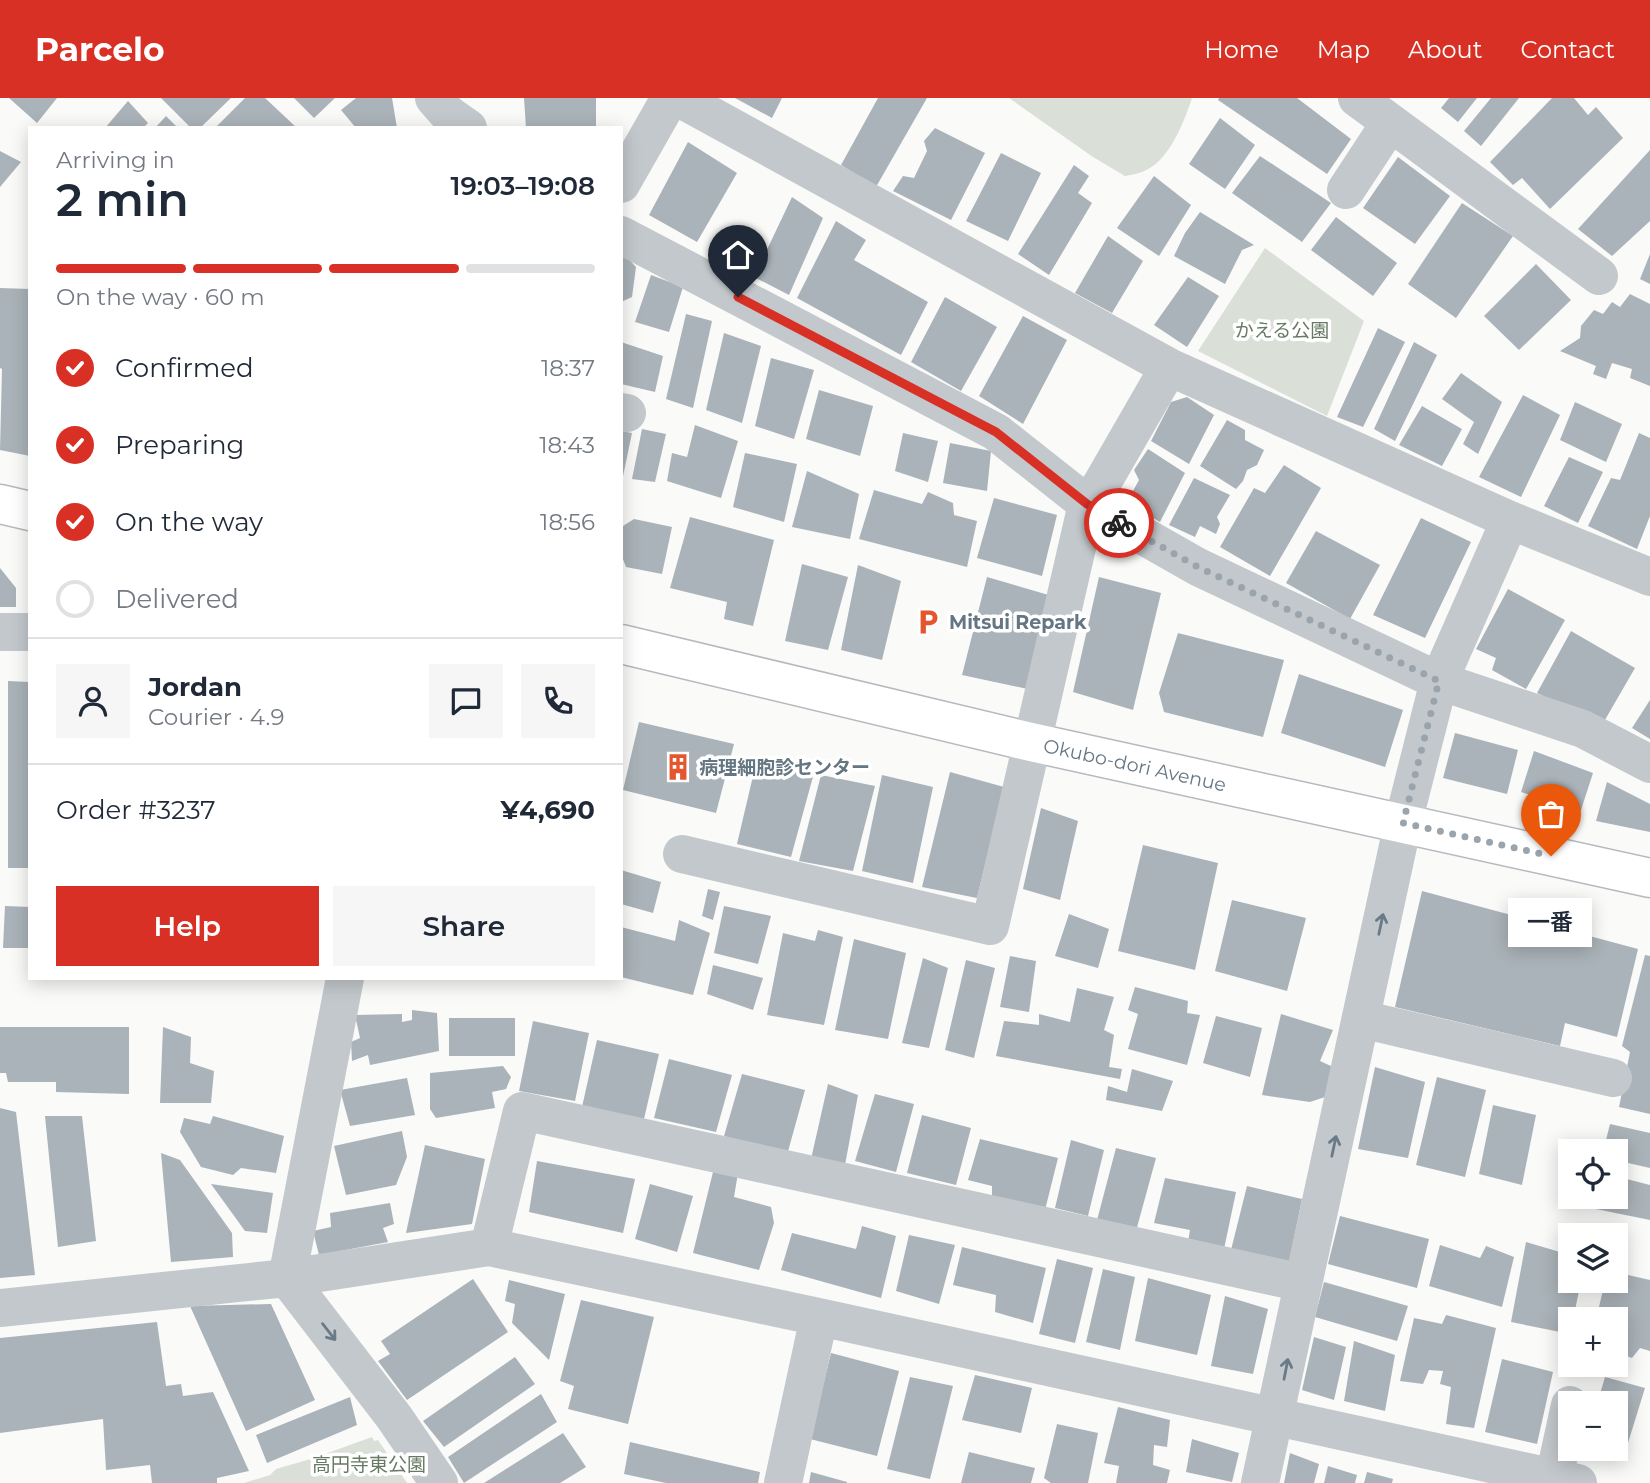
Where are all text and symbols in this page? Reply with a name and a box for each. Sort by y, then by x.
text: Parcelo [35,29,165,69]
text: Home [1204,35,1279,64]
text: Map [1317,35,1370,64]
text: About [1408,35,1482,64]
text: Contact [1520,35,1615,64]
text: Arriving in [56,146,175,174]
text: 19:03–19:08 [451,170,595,202]
text: 2 min [56,171,189,228]
pin [708,225,768,297]
icon: home [719,236,757,274]
text: On the way · 60 m [56,283,265,311]
park label: かえる公園 [1235,319,1329,342]
icon: check [56,349,94,387]
text: Confirmed [115,352,254,384]
text: 18:37 [541,354,595,382]
icon: check [56,426,94,464]
text: Preparing [115,429,244,461]
text: 18:43 [539,431,595,459]
courier [1084,488,1154,558]
icon: check [56,503,94,541]
icon: bike [1100,504,1138,542]
text: On the way [115,506,263,538]
text: 18:56 [540,508,595,536]
text: Delivered [115,583,239,615]
parking icon: Mitsui Repark [913,607,943,637]
place label: Mitsui Repark [949,611,1087,634]
button: person [56,664,130,738]
button: chat [429,664,503,738]
button: phone [521,664,595,738]
text: Jordan [148,671,242,703]
text: Courier · 4.9 [148,703,284,731]
street label: Okubo-dori Avenue [1041,734,1229,796]
building icon: 病理細胞診センター [663,752,693,782]
place label: 病理細胞診センター [699,756,870,779]
pin [1521,784,1581,856]
text: Order #3237 [56,794,216,826]
text: ¥4,690 [500,794,595,826]
icon: bag [1532,795,1570,833]
button: Help [56,886,319,966]
button: Share [333,886,595,966]
callout: 一番 [1509,898,1593,947]
text: 一番 [1527,908,1573,936]
one-way arrow [1375,913,1389,936]
one-way arrow [1327,1135,1341,1158]
map controls [1558,1139,1628,1461]
button: locate [1558,1139,1628,1209]
button: layers [1558,1223,1628,1293]
button: + [1558,1307,1628,1377]
one-way arrow [322,1323,337,1341]
one-way arrow [1279,1358,1293,1381]
button: − [1558,1391,1628,1461]
park label: 高円寺東公園 [312,1453,426,1476]

